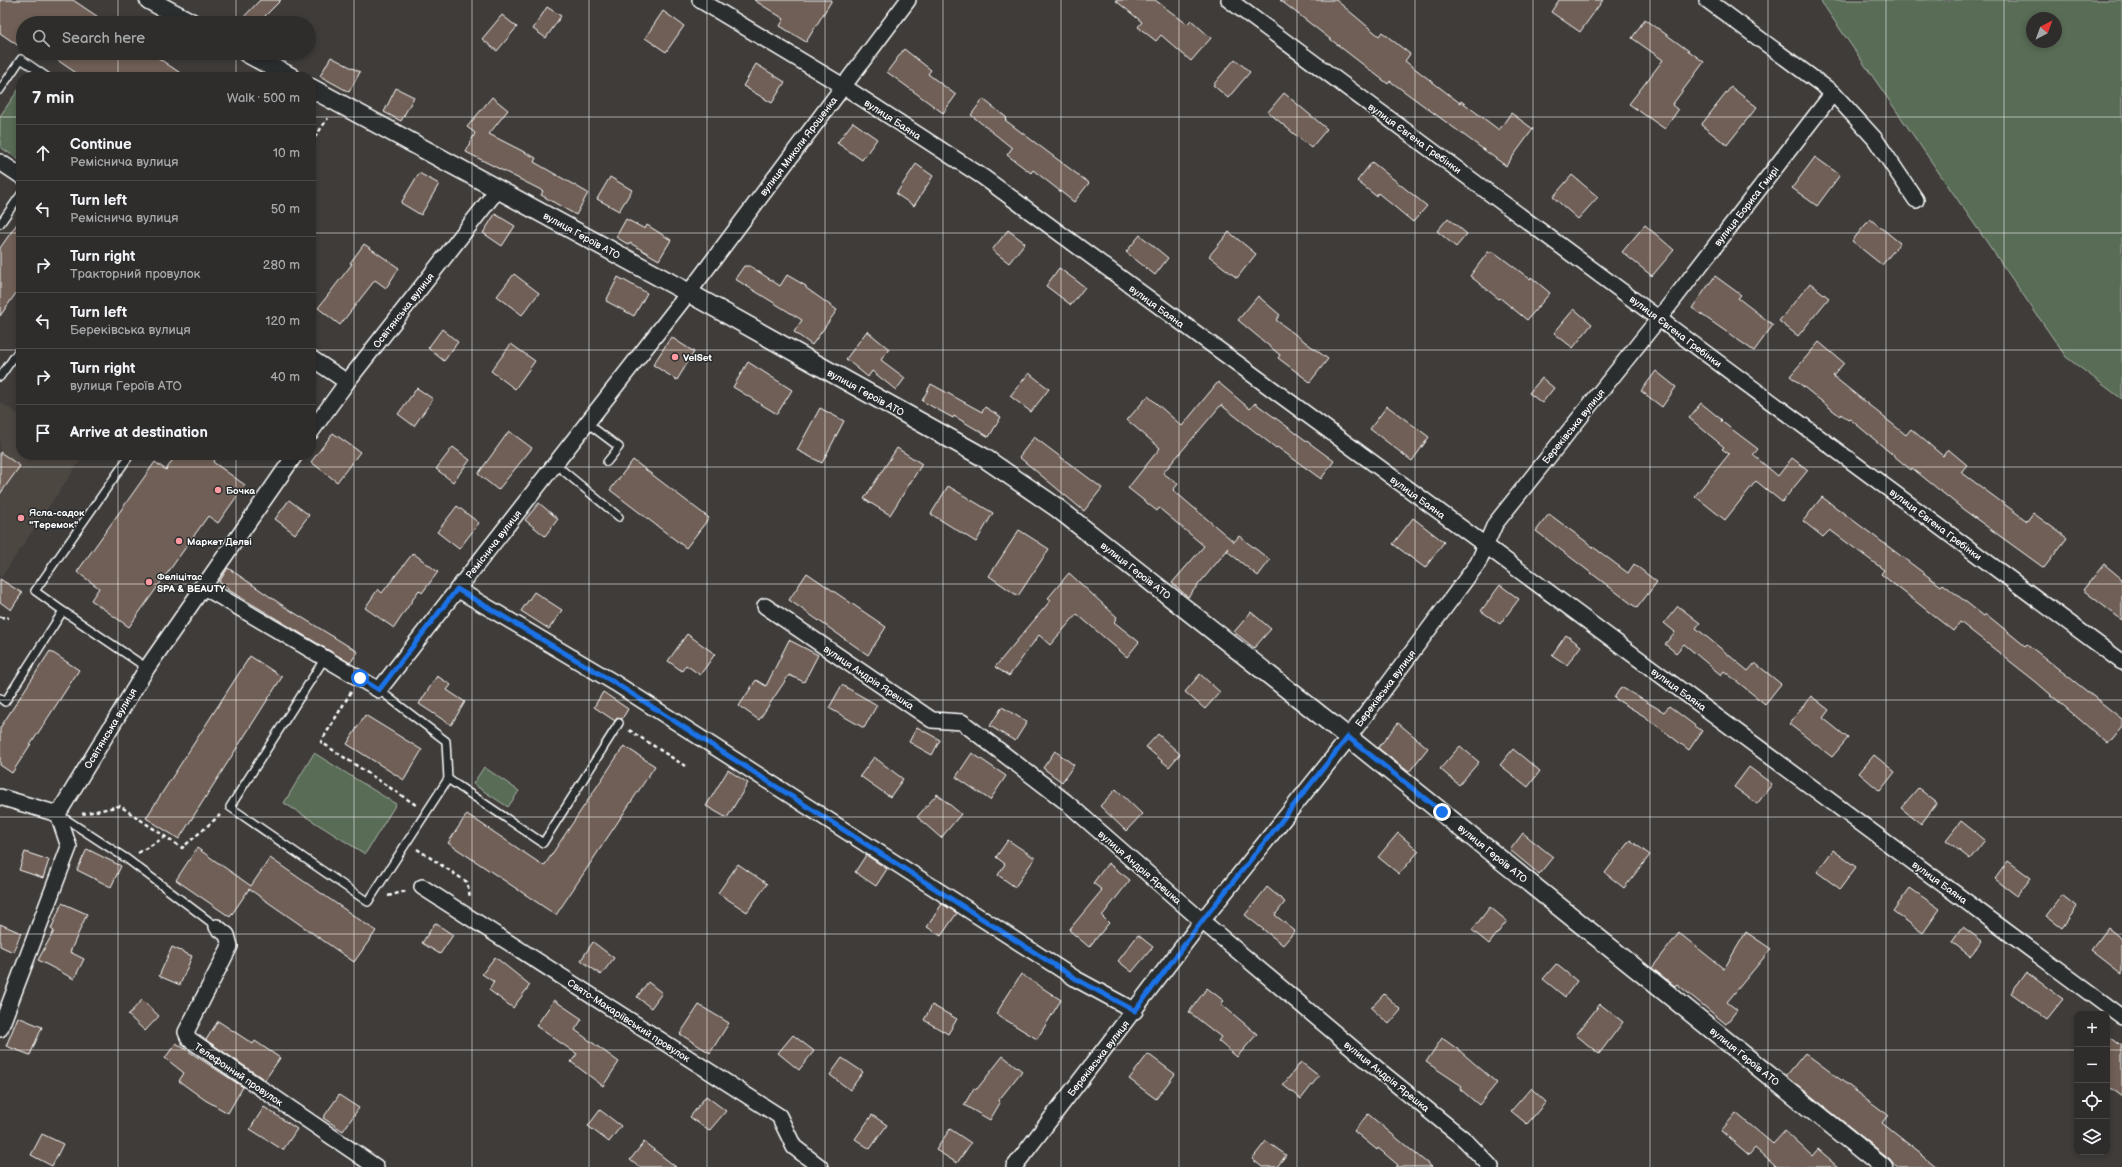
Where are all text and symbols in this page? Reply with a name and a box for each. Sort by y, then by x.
north arrow [2026,12,2062,48]
search box [16,16,316,60]
icon: search [30,27,52,49]
text: Search here [62,29,145,48]
text: 7 min [32,88,74,108]
text: Walk · 500 m [227,90,300,106]
street label: вулиця Миколи Ярошенка [758,94,840,199]
street label: вулиця Баяна [862,97,923,143]
street label: вулиця Євгена Гребінки [1365,101,1463,177]
text: Continue [70,135,132,154]
icon: ahead [32,142,54,164]
text: 10 m [273,145,300,161]
text: Реміснича вулиця [70,154,178,170]
street label: вулиця Бориса Гмирі [1712,164,1782,249]
text: Turn left [70,191,127,210]
icon: left [32,198,54,220]
text: 50 m [271,201,300,217]
text: Реміснича вулиця [70,210,178,226]
street label: вулиця Героїв АТО [541,210,622,262]
text: Turn right [70,247,135,266]
icon: right [32,254,54,276]
text: 280 m [263,257,300,273]
text: Тракторний провулок [70,266,200,282]
street label: Освітянська вулиця [371,270,437,350]
street label: вулиця Баяна [1127,283,1186,331]
street label: вулиця Євгена Гребінки [1627,293,1724,370]
text: Turn left [70,303,127,322]
icon: left [32,310,54,332]
text: 120 m [265,313,300,329]
text: Береківська вулиця [70,322,191,338]
marker: VelSet [670,352,680,362]
place label: VelSet [683,352,712,364]
text: Turn right [70,359,135,378]
icon: right [32,366,54,388]
street label: вулиця Героїв АТО [825,367,906,419]
text: 40 m [270,369,300,385]
text: вулиця Героїв АТО [70,378,182,394]
street label: Береківська вулиця [1540,386,1608,467]
icon: arrive [32,422,54,444]
text: Arrive at destination [70,423,208,442]
street label: вулиця Баяна [1388,474,1447,522]
marker: Бочка [213,485,223,495]
place label: Бочка [226,485,255,497]
street label: вулиця Євгена Гребінки [1887,486,1984,563]
place label: Ясла-садок "Теремок" [29,507,85,531]
street label: Реміснича вулиця [463,508,524,581]
marker: Ясла-садок "Теремок" [16,513,26,523]
marker: Маркет Делві [174,536,184,546]
place label: Маркет Делві [187,536,252,548]
street label: вулиця Героїв АТО [1098,540,1173,602]
place label: Феліцітас SPA & BEAUTY [157,571,225,595]
marker: Феліцітас SPA & BEAUTY [144,577,154,587]
street label: вулиця Андрія Ярешка [821,643,916,713]
street label: Береківська вулиця [1353,648,1419,729]
street label: вулиця Баяна [1649,666,1708,714]
route start [351,669,369,687]
street label: Освітянська вулиця [82,686,140,771]
route end [1433,803,1451,821]
street label: вулиця Героїв АТО [1455,822,1530,886]
street label: вулиця Андрія Ярешка [1095,828,1183,907]
street label: вулиця Баяна [1910,859,1969,907]
street label: Свято-Макаріївський провулок [565,977,693,1065]
map controls [2074,1011,2110,1155]
button: + [2074,1011,2110,1047]
street label: Береківська вулиця [1065,1018,1132,1099]
street label: вулиця Героїв АТО [1707,1025,1782,1089]
street label: вулиця Андрія Ярешка [1341,1039,1432,1115]
street label: Телефонний провулок [192,1041,286,1109]
button: − [2074,1047,2110,1083]
button: locate [2074,1083,2110,1119]
button: layers [2074,1119,2110,1155]

